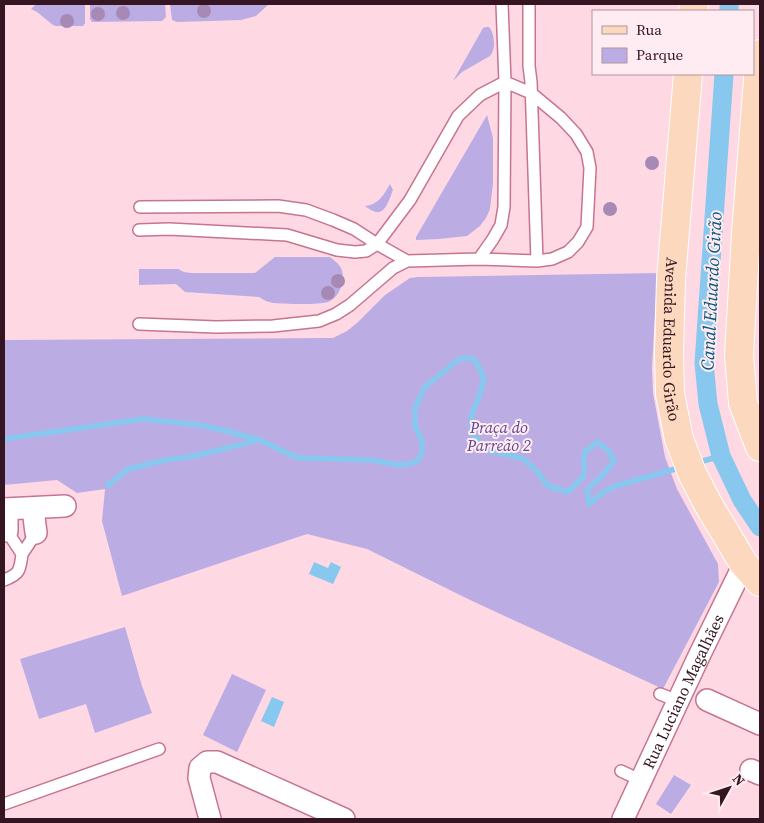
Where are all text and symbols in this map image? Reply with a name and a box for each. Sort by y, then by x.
legend [592,10,754,75]
text: Rua [636,19,662,40]
text: Parque [636,44,684,65]
water label: Canal Eduardo Girão [694,211,728,371]
street label: Avenida Eduardo Girão [658,256,686,423]
park label: Praça do Parreão 2 [466,416,531,456]
street label: Rua Luciano Magalhães [637,610,729,772]
north arrow [704,763,754,813]
text: N [728,769,750,790]

